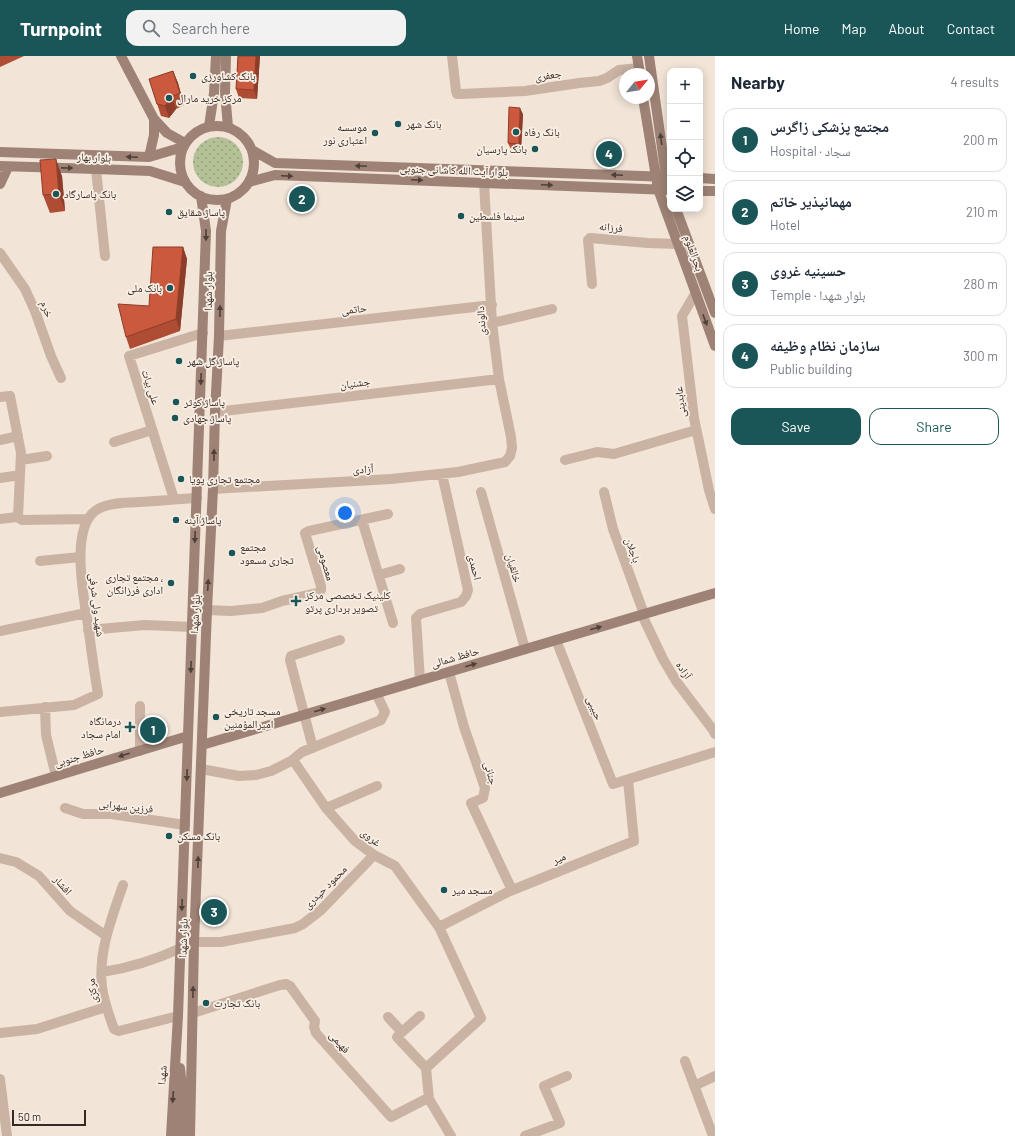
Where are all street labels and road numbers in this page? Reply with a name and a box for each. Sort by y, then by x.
street label: جعفری [534,66,562,84]
street label: بلوار بهار [76,149,111,164]
street label: بلوار آیت الله کاشانی جنوبی [400,161,508,179]
street label: فرزانه [598,219,624,234]
street label: بحرالعلوم [681,233,707,273]
street label: بلوار شهدا [201,271,215,311]
street label: خرم [37,299,57,319]
street label: حاتمی [341,301,367,317]
street label: دالوندی [473,305,489,336]
street label: علی بیات [139,368,163,407]
street label: جشنیان [339,374,371,392]
street label: عابدینی [671,385,689,418]
street label: آزادی [352,461,374,477]
street label: باجلان [622,535,644,565]
street label: معصومی [314,544,338,582]
street label: خالقیان [503,552,525,584]
street label: احمدی [465,553,485,581]
street label: شهید ولی شرفی [86,572,108,638]
street label: بلوار شهدا [187,594,202,634]
street label: حافظ شمالی [429,643,481,671]
street label: آزاده [674,658,695,681]
street label: حبیبی [584,694,606,722]
street label: حافظ جنوبی [53,742,105,770]
street label: جنانی [481,760,501,786]
street label: فرزین سهرابی [98,796,154,816]
street label: غروی [358,825,384,850]
street label: میر [549,849,568,867]
street label: محمود حیدری [300,862,350,912]
street label: افشار [51,872,75,897]
street label: بلوار شهدا [175,918,190,958]
street label: مرکزی [84,978,100,1004]
street label: فهیمی [327,1028,354,1056]
street label: شهدا [154,1065,169,1085]

